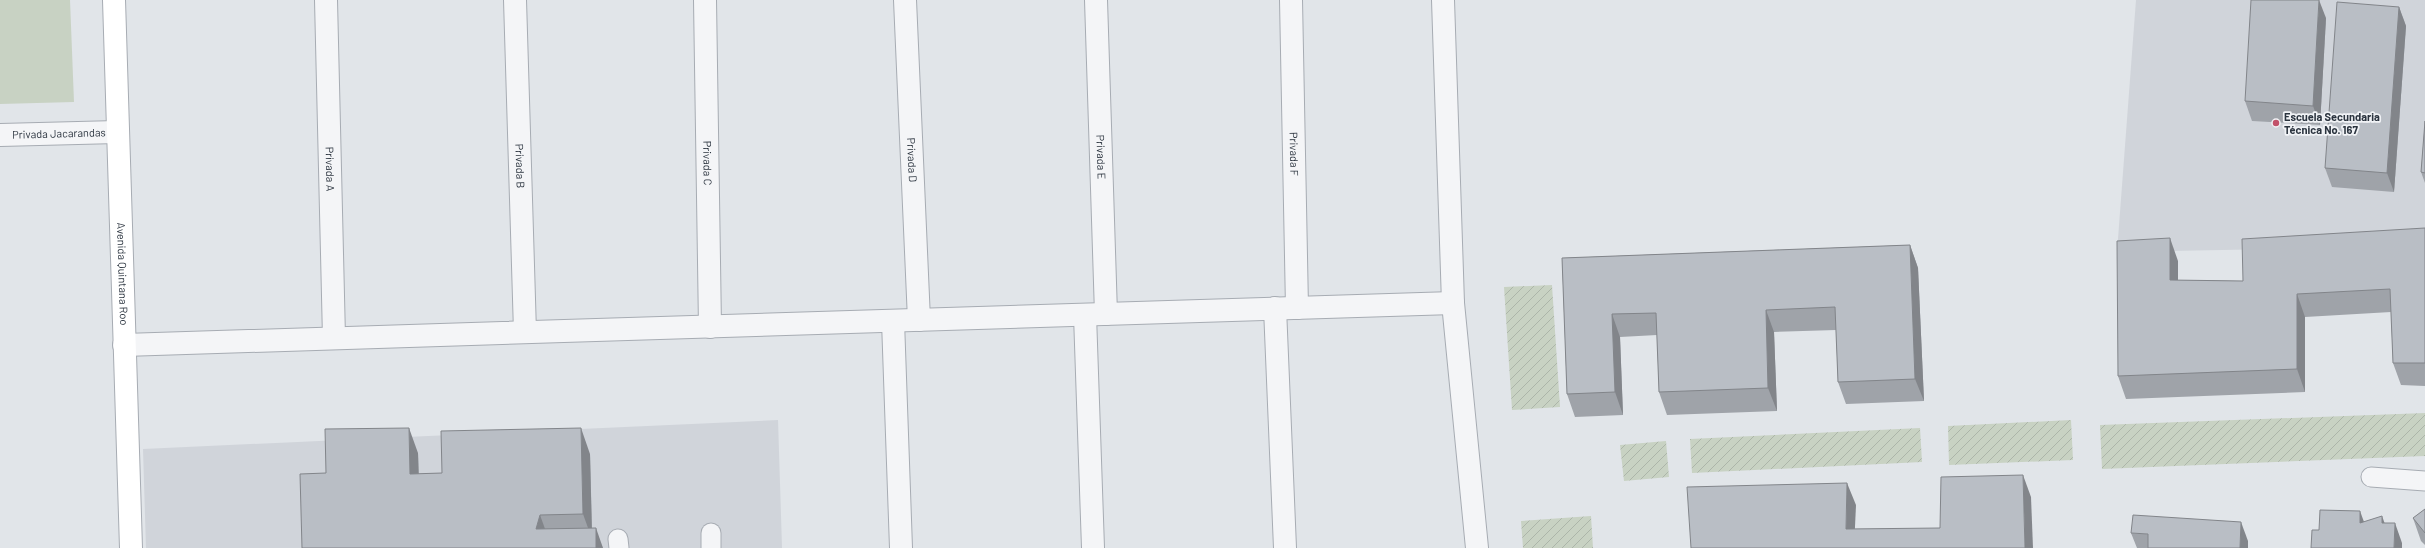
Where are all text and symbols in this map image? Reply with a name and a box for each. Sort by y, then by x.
place label: Escuela Secundaria Técnica No. 167 [2284,110,2380,136]
marker: Escuela Secundaria Técnica No. 167 [2271,118,2281,128]
street label: Privada Jacarandas [12,125,106,141]
street label: Privada F [1288,132,1301,176]
street label: Privada E [1094,134,1109,180]
street label: Privada D [905,137,920,183]
street label: Privada C [701,141,715,185]
street label: Privada B [513,143,528,189]
street label: Privada A [323,146,338,192]
street label: Avenida Quintana Roo [115,222,131,326]

